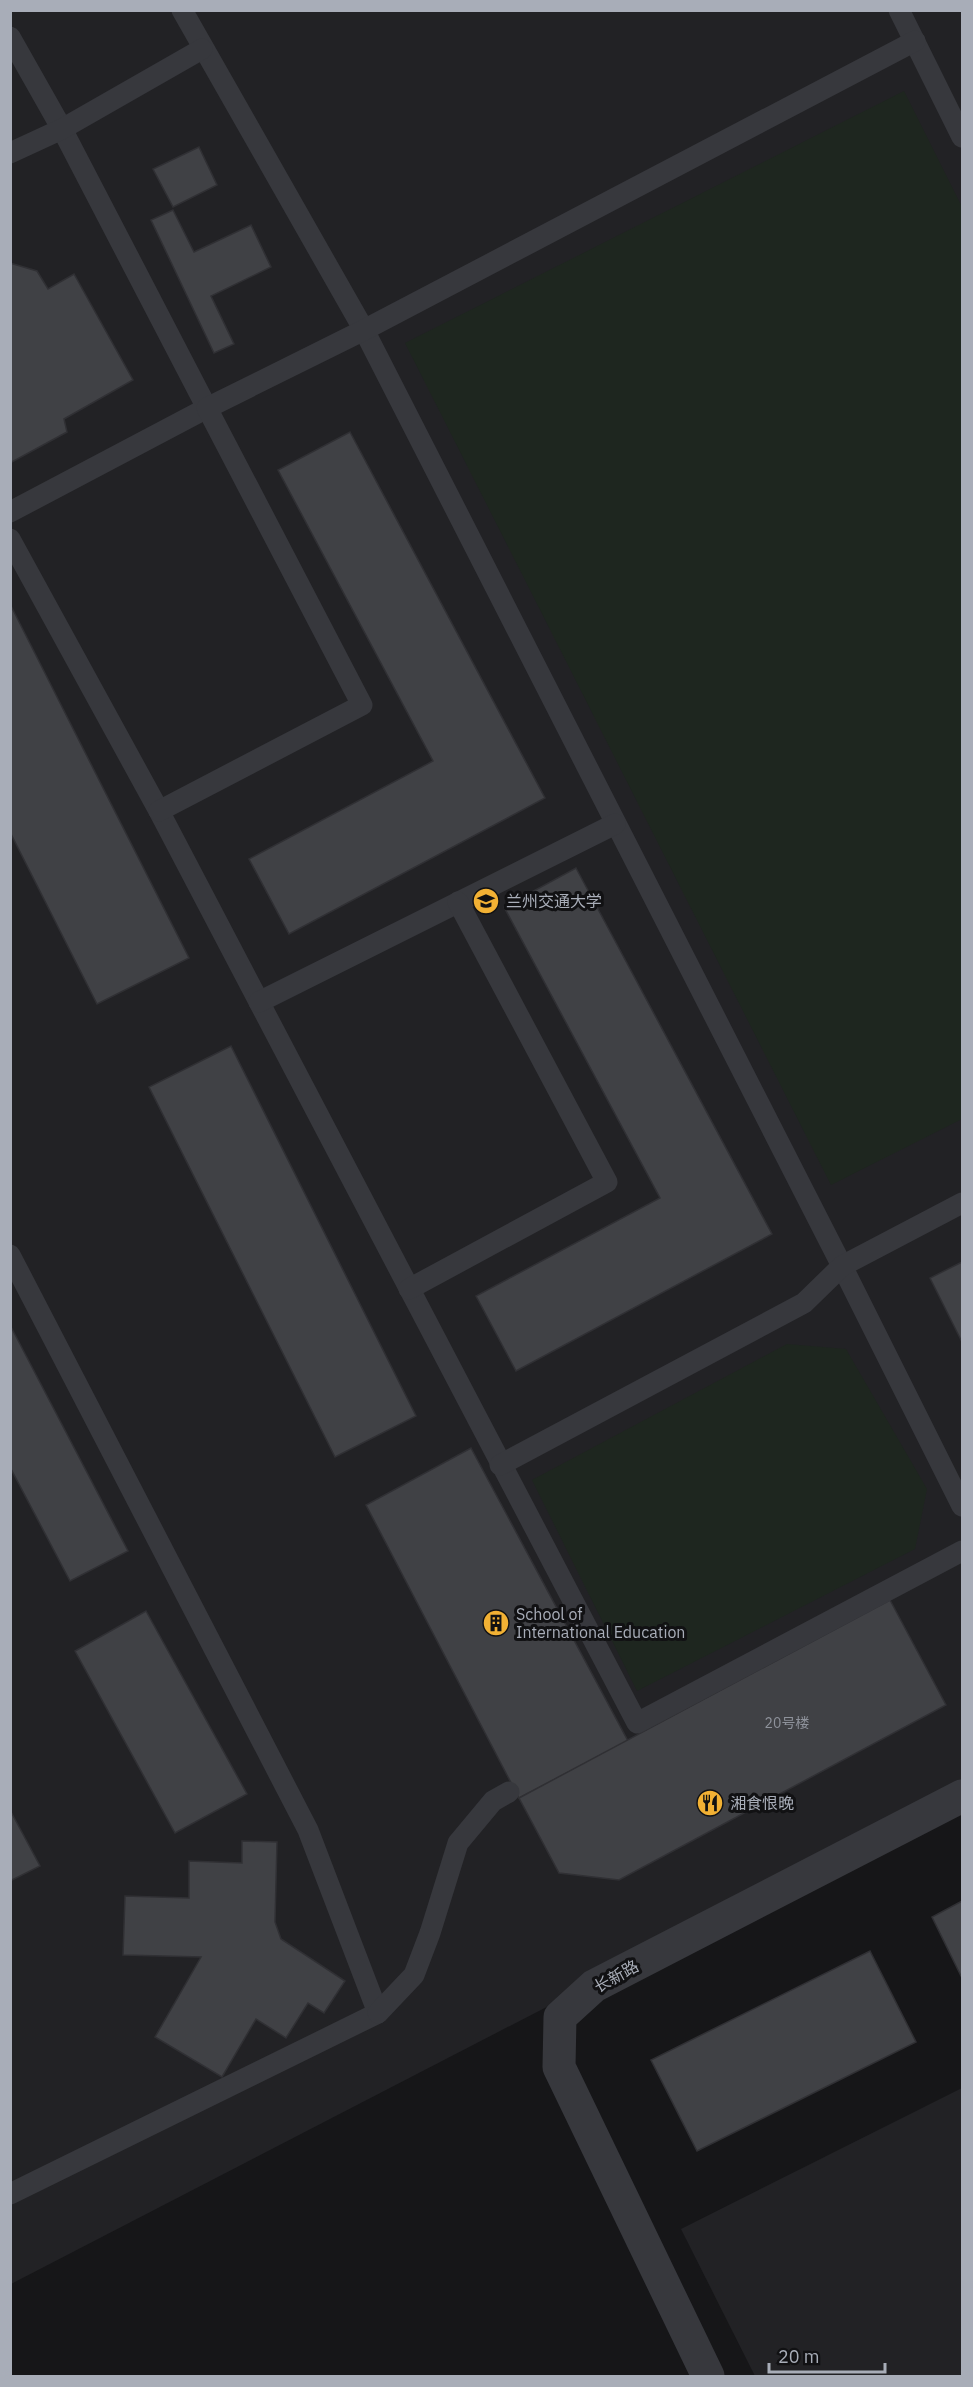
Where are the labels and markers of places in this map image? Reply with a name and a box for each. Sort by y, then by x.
school or university icon: 兰州交通大学 [471,886,501,916]
place label: 兰州交通大学 [506,891,602,911]
place label: School of International Education [516,1604,685,1642]
building icon: School of International Education [481,1608,511,1638]
restaurant icon: 湘食恨晚 [695,1788,725,1818]
place label: 湘食恨晚 [730,1793,794,1813]

